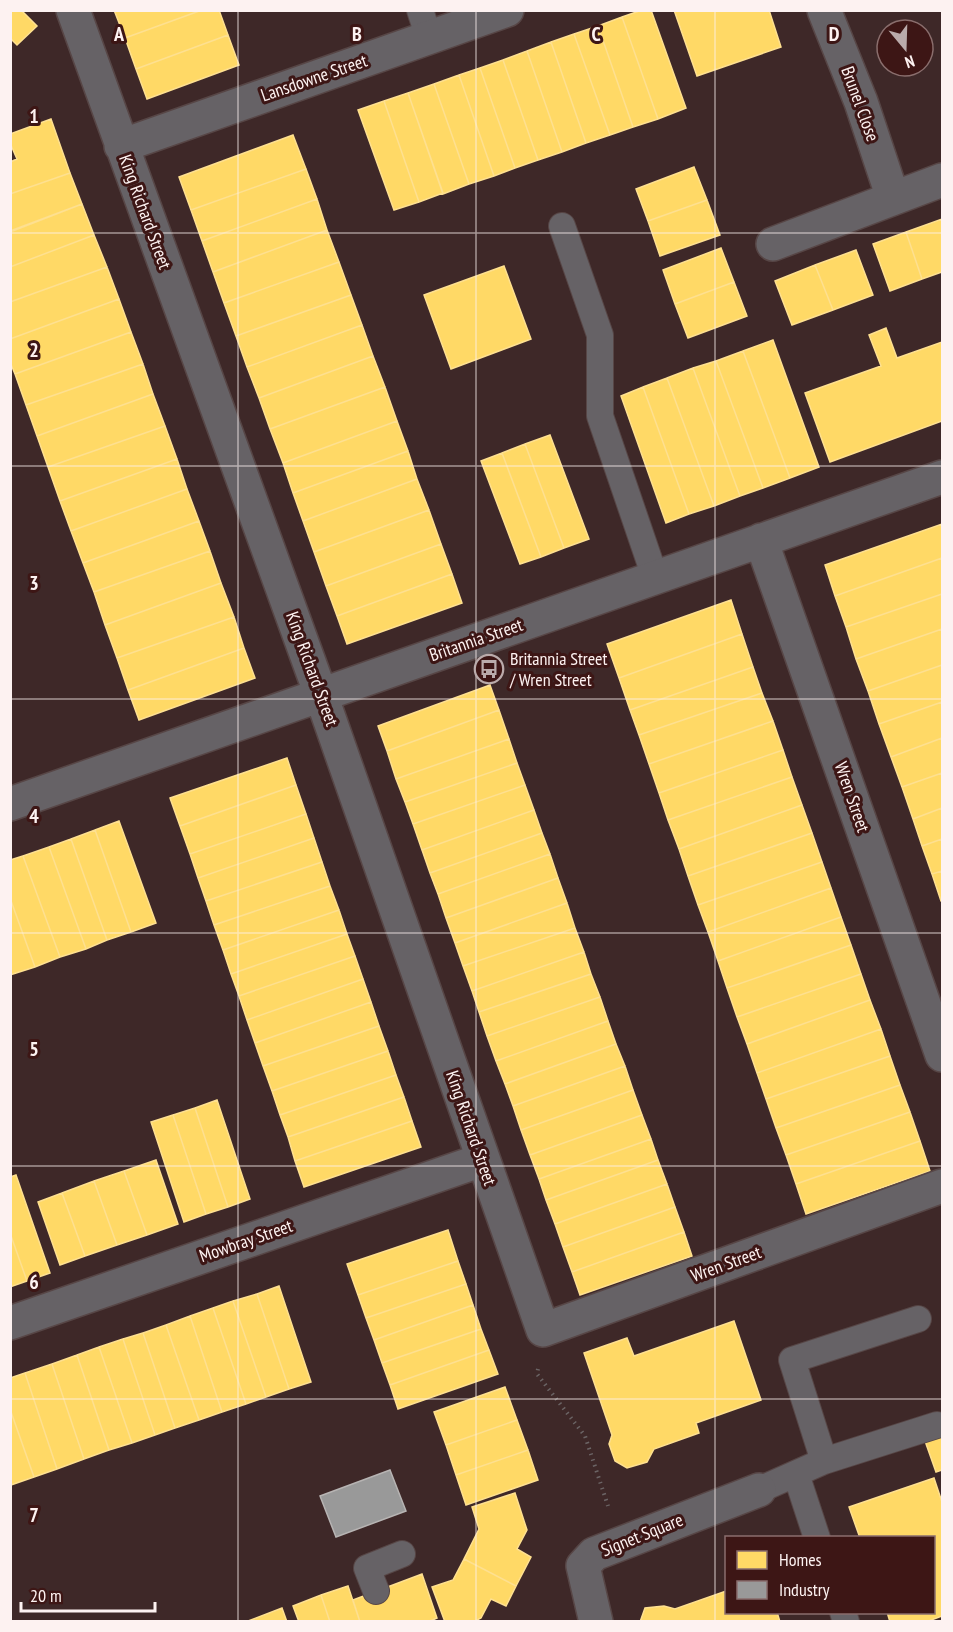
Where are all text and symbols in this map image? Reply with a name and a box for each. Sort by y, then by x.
north arrow [875,18,935,78]
text: A [113,21,125,47]
text: B [352,21,362,47]
text: C [591,21,601,47]
text: D [829,21,840,47]
street label: Lansdowne Street [258,49,370,106]
text: N [903,51,917,73]
street label: Brunel Close [836,63,885,145]
text: 1 [29,103,39,129]
street label: King Richard Street [114,151,177,272]
text: 2 [29,337,39,363]
text: 3 [29,570,39,596]
street label: King Richard Street [281,608,344,729]
street label: Britannia Street [426,613,526,666]
place label: Britannia Street / Wren Street [509,647,608,691]
bus stop icon: Britannia Street / Wren Street [473,653,505,685]
street label: Wren Street [830,759,875,835]
text: 4 [29,803,39,829]
text: 5 [29,1036,39,1062]
street label: King Richard Street [441,1067,502,1188]
street label: Mowbray Street [196,1214,295,1267]
street label: Wren Street [688,1240,764,1287]
text: 6 [29,1269,39,1295]
text: 7 [29,1502,39,1528]
street label: Signet Square [597,1508,686,1561]
legend [725,1536,935,1614]
text: Homes [779,1548,822,1571]
scale bar [21,1575,154,1613]
text: Industry [779,1578,830,1601]
text: 20 m [30,1584,62,1607]

